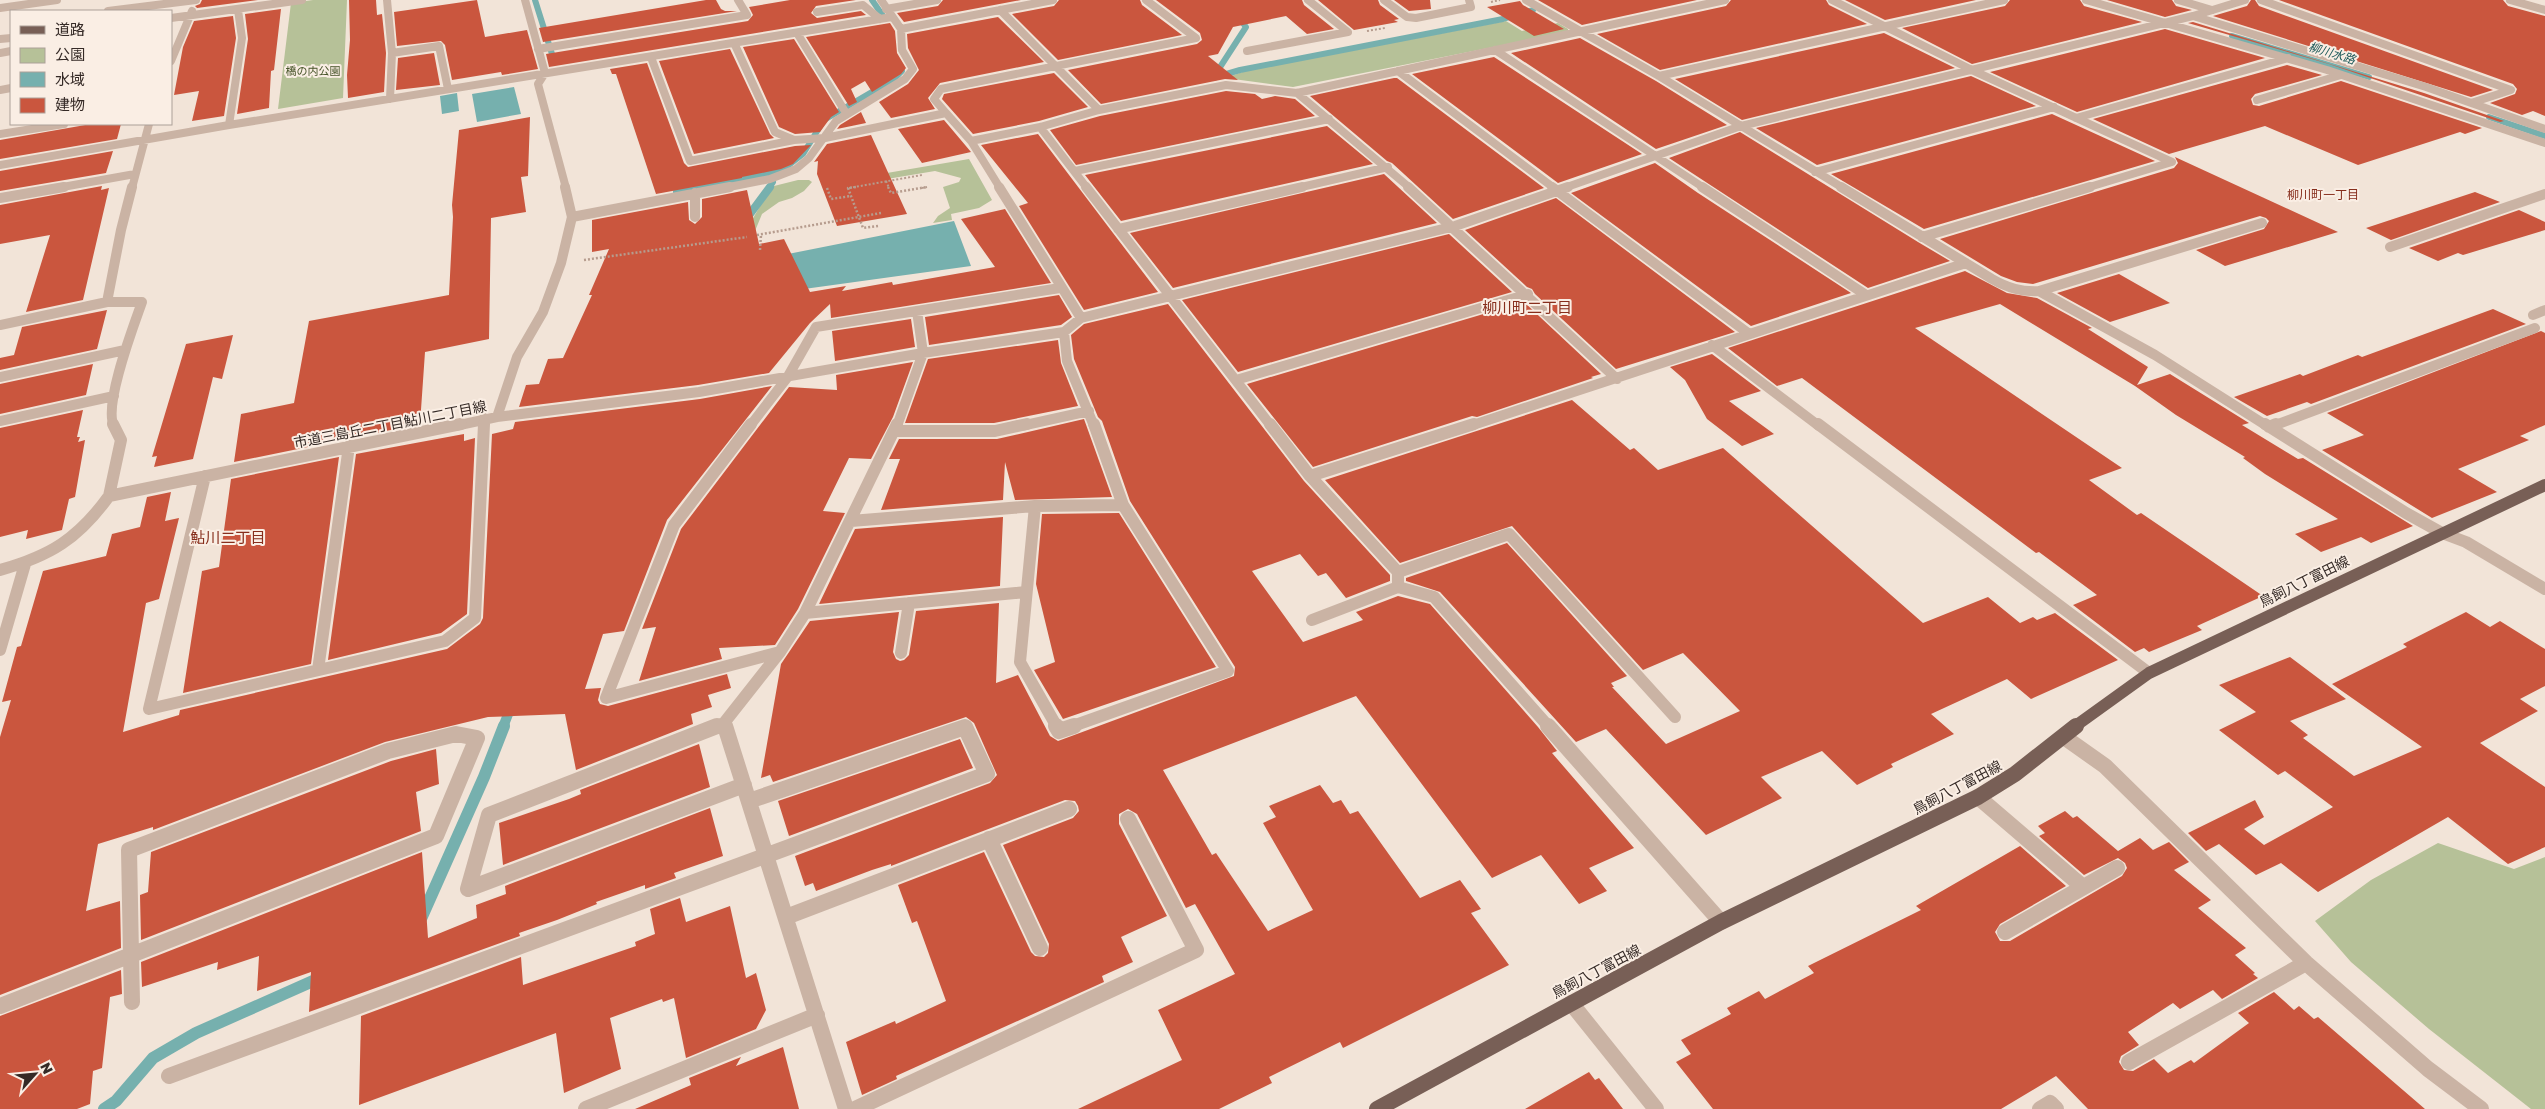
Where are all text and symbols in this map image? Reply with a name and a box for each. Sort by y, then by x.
legend [10,10,172,125]
text: 道路 [55,20,85,38]
water label: 柳川水路 [2307,39,2358,67]
text: 公園 [55,45,85,63]
park label: 橋の内公園 [286,64,341,77]
text: 水域 [55,70,85,88]
text: 建物 [55,95,85,113]
district label: 柳川町一丁目 [2287,187,2359,202]
district label: 柳川町二丁目 [1482,298,1572,316]
street label: 市道三島丘二丁目鮎川二丁目線 [292,397,488,451]
district label: 鮎川二丁目 [190,528,266,546]
street label: 鳥飼八丁富田線 [2256,552,2352,610]
street label: 鳥飼八丁富田線 [1910,756,2004,818]
street label: 鳥飼八丁富田線 [1549,940,1643,1002]
north arrow [10,1049,60,1099]
text: N [37,1059,57,1076]

